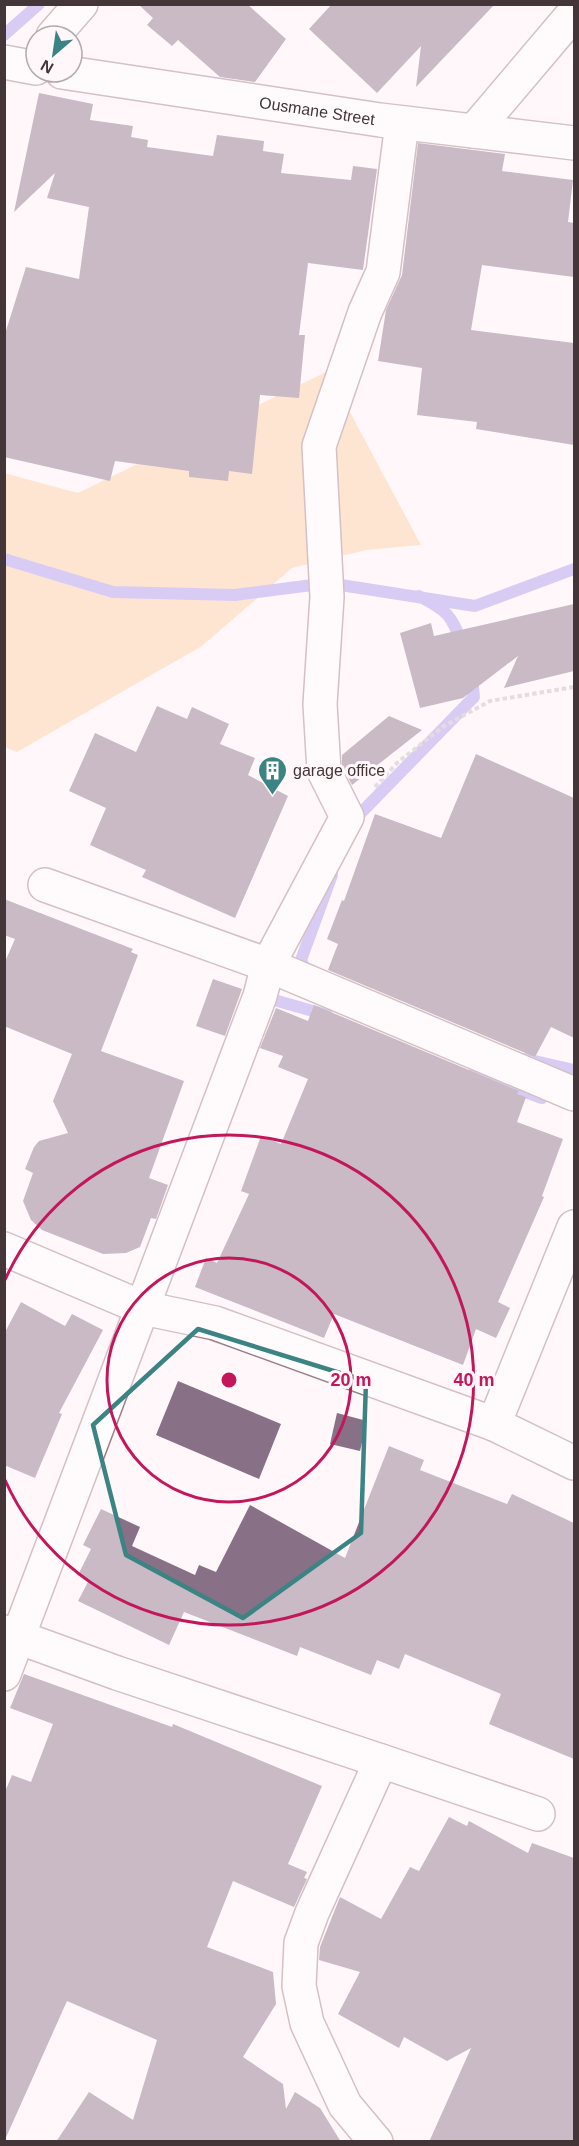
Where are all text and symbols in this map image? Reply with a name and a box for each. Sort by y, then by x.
north arrow [24,24,84,84]
text: N [38,56,56,77]
street label: Ousmane Street [258,94,376,128]
building icon: garage office [256,754,288,796]
place label: garage office [293,762,385,779]
centre of rings [219,1370,239,1390]
text: 20 m [330,1370,372,1390]
text: 40 m [453,1370,495,1390]

